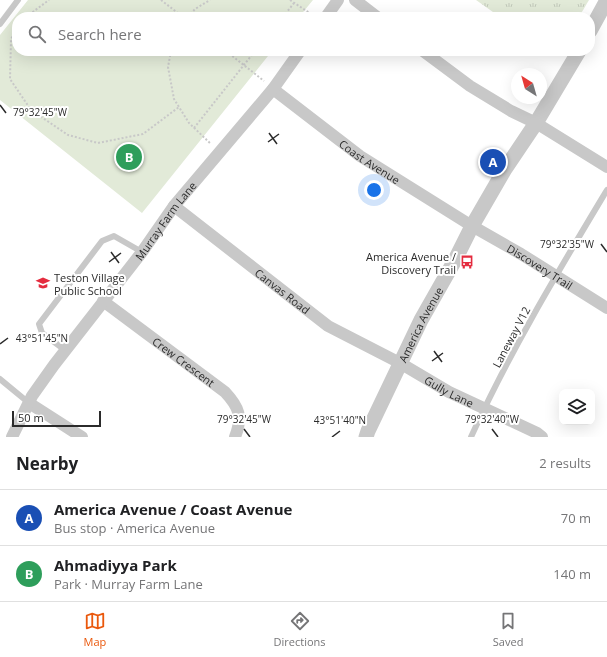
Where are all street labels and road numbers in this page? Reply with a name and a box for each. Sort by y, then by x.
street label: Coast Avenue [337,136,403,187]
street label: Murray Farm Lane [131,178,199,263]
street label: Discovery Trail [505,240,576,292]
street label: Canvas Road [252,265,313,317]
street label: America Avenue [394,284,446,365]
street label: Laneway V12 [489,304,533,370]
street label: Crew Crescent [150,333,218,390]
street label: Gully Lane [422,372,476,410]

